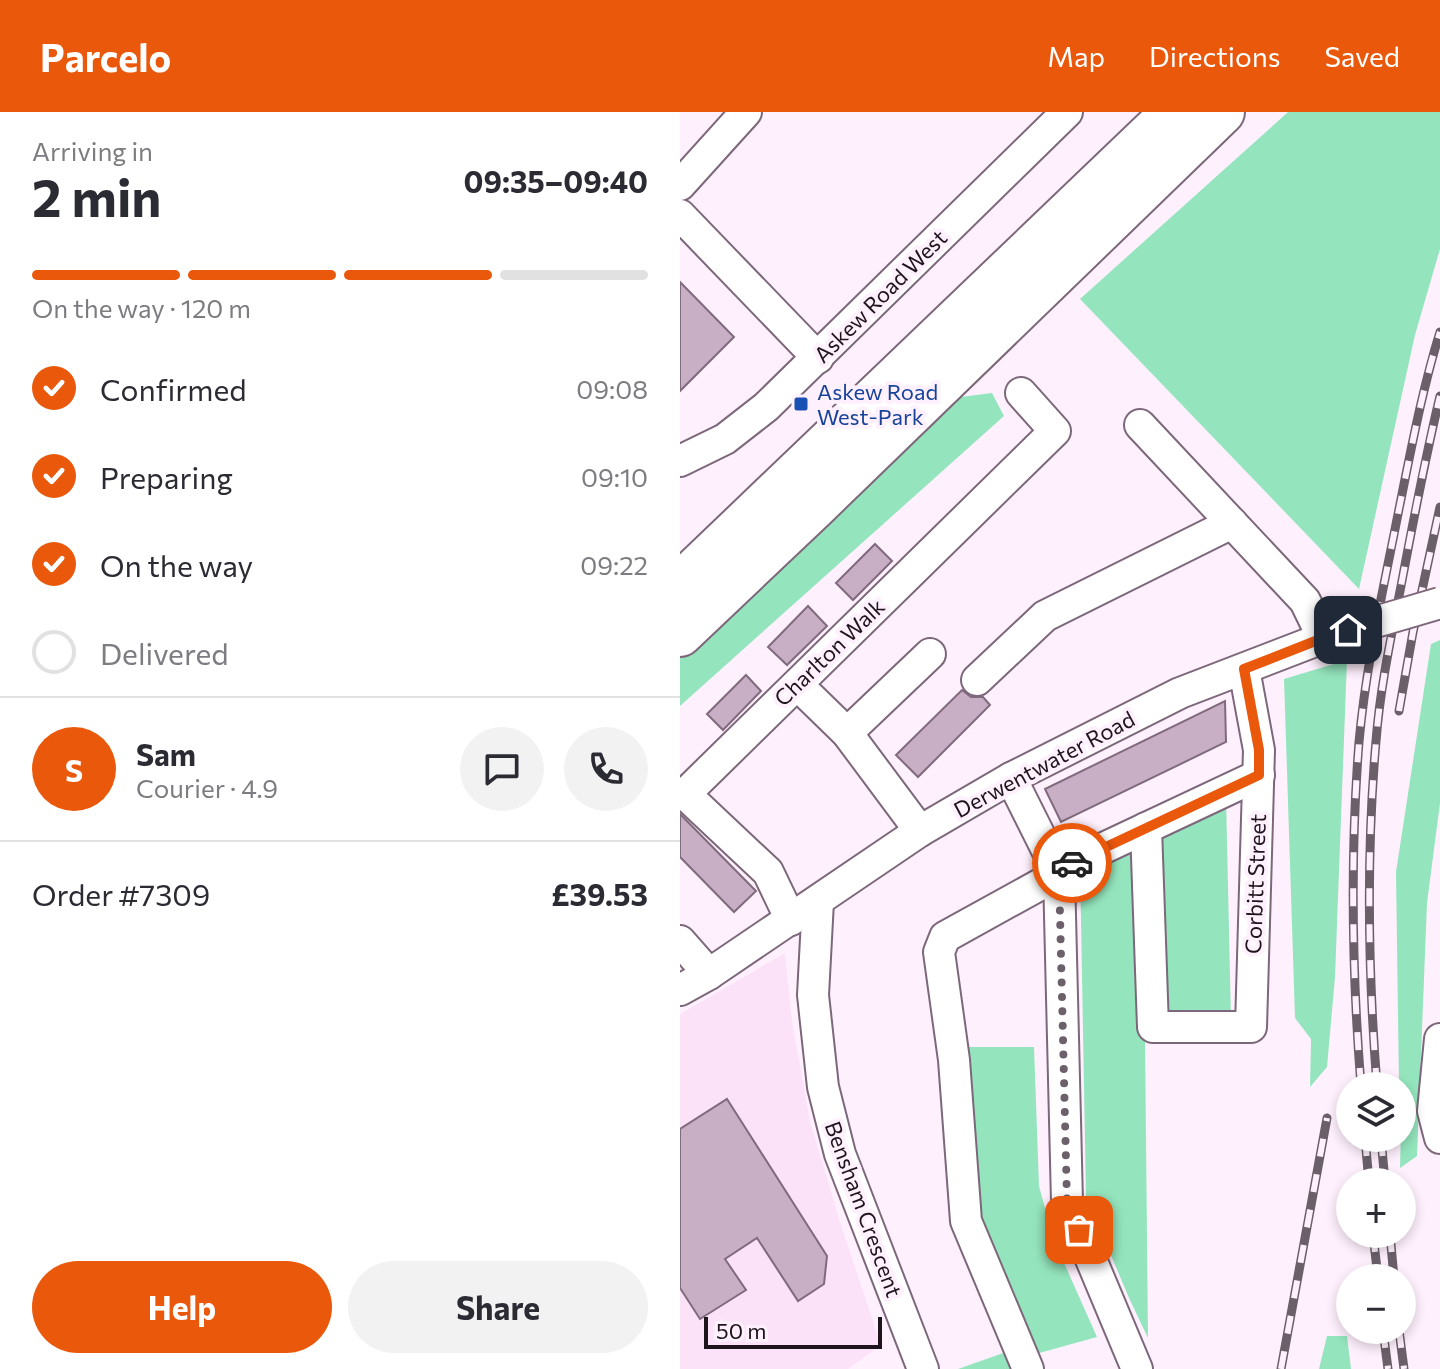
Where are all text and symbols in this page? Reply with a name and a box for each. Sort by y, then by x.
text: Parcelo [40,33,171,80]
text: Map [1047,39,1105,73]
text: Directions [1149,39,1280,73]
text: Saved [1324,39,1400,73]
text: Arriving in [32,135,153,166]
text: 09:35–09:40 [464,162,648,199]
text: 2 min [32,164,161,228]
street label: Askew Road West [808,224,952,368]
text: On the way · 120 m [32,292,251,323]
icon: check [32,366,76,410]
text: Confirmed [100,370,247,407]
text: 09:08 [576,373,648,404]
place label: Askew Road West-Park [817,378,938,430]
marker: Askew Road West-Park [792,395,810,413]
icon: check [32,454,76,498]
text: Preparing [100,458,233,495]
text: 09:10 [581,461,648,492]
icon: check [32,542,76,586]
text: On the way [100,546,253,583]
text: 09:22 [580,549,648,580]
street label: Charlton Walk [768,593,890,711]
pin [1314,596,1382,664]
icon: home [1326,608,1370,652]
text: Delivered [100,634,229,671]
street label: Derwentwater Road [949,705,1139,823]
button: chat [460,727,544,811]
button: phone [564,727,648,811]
text: Sam [136,735,196,772]
text: S [65,751,83,788]
text: Courier · 4.9 [136,772,278,803]
street label: Corbitt Street [1239,814,1271,954]
courier [1032,823,1112,903]
icon: car [1050,841,1094,885]
text: Order #7309 [32,875,210,912]
text: £39.53 [551,875,648,912]
map controls [1336,1072,1416,1344]
button: layers [1336,1072,1416,1152]
street label: Bensham Crescent [820,1117,908,1301]
button: + [1336,1168,1416,1248]
pin [1045,1196,1113,1264]
icon: bag [1057,1208,1101,1252]
button: Help [32,1261,332,1353]
button: Share [348,1261,648,1353]
button: − [1336,1264,1416,1344]
scale bar [704,1313,882,1349]
text: 50 m [716,1317,766,1344]

